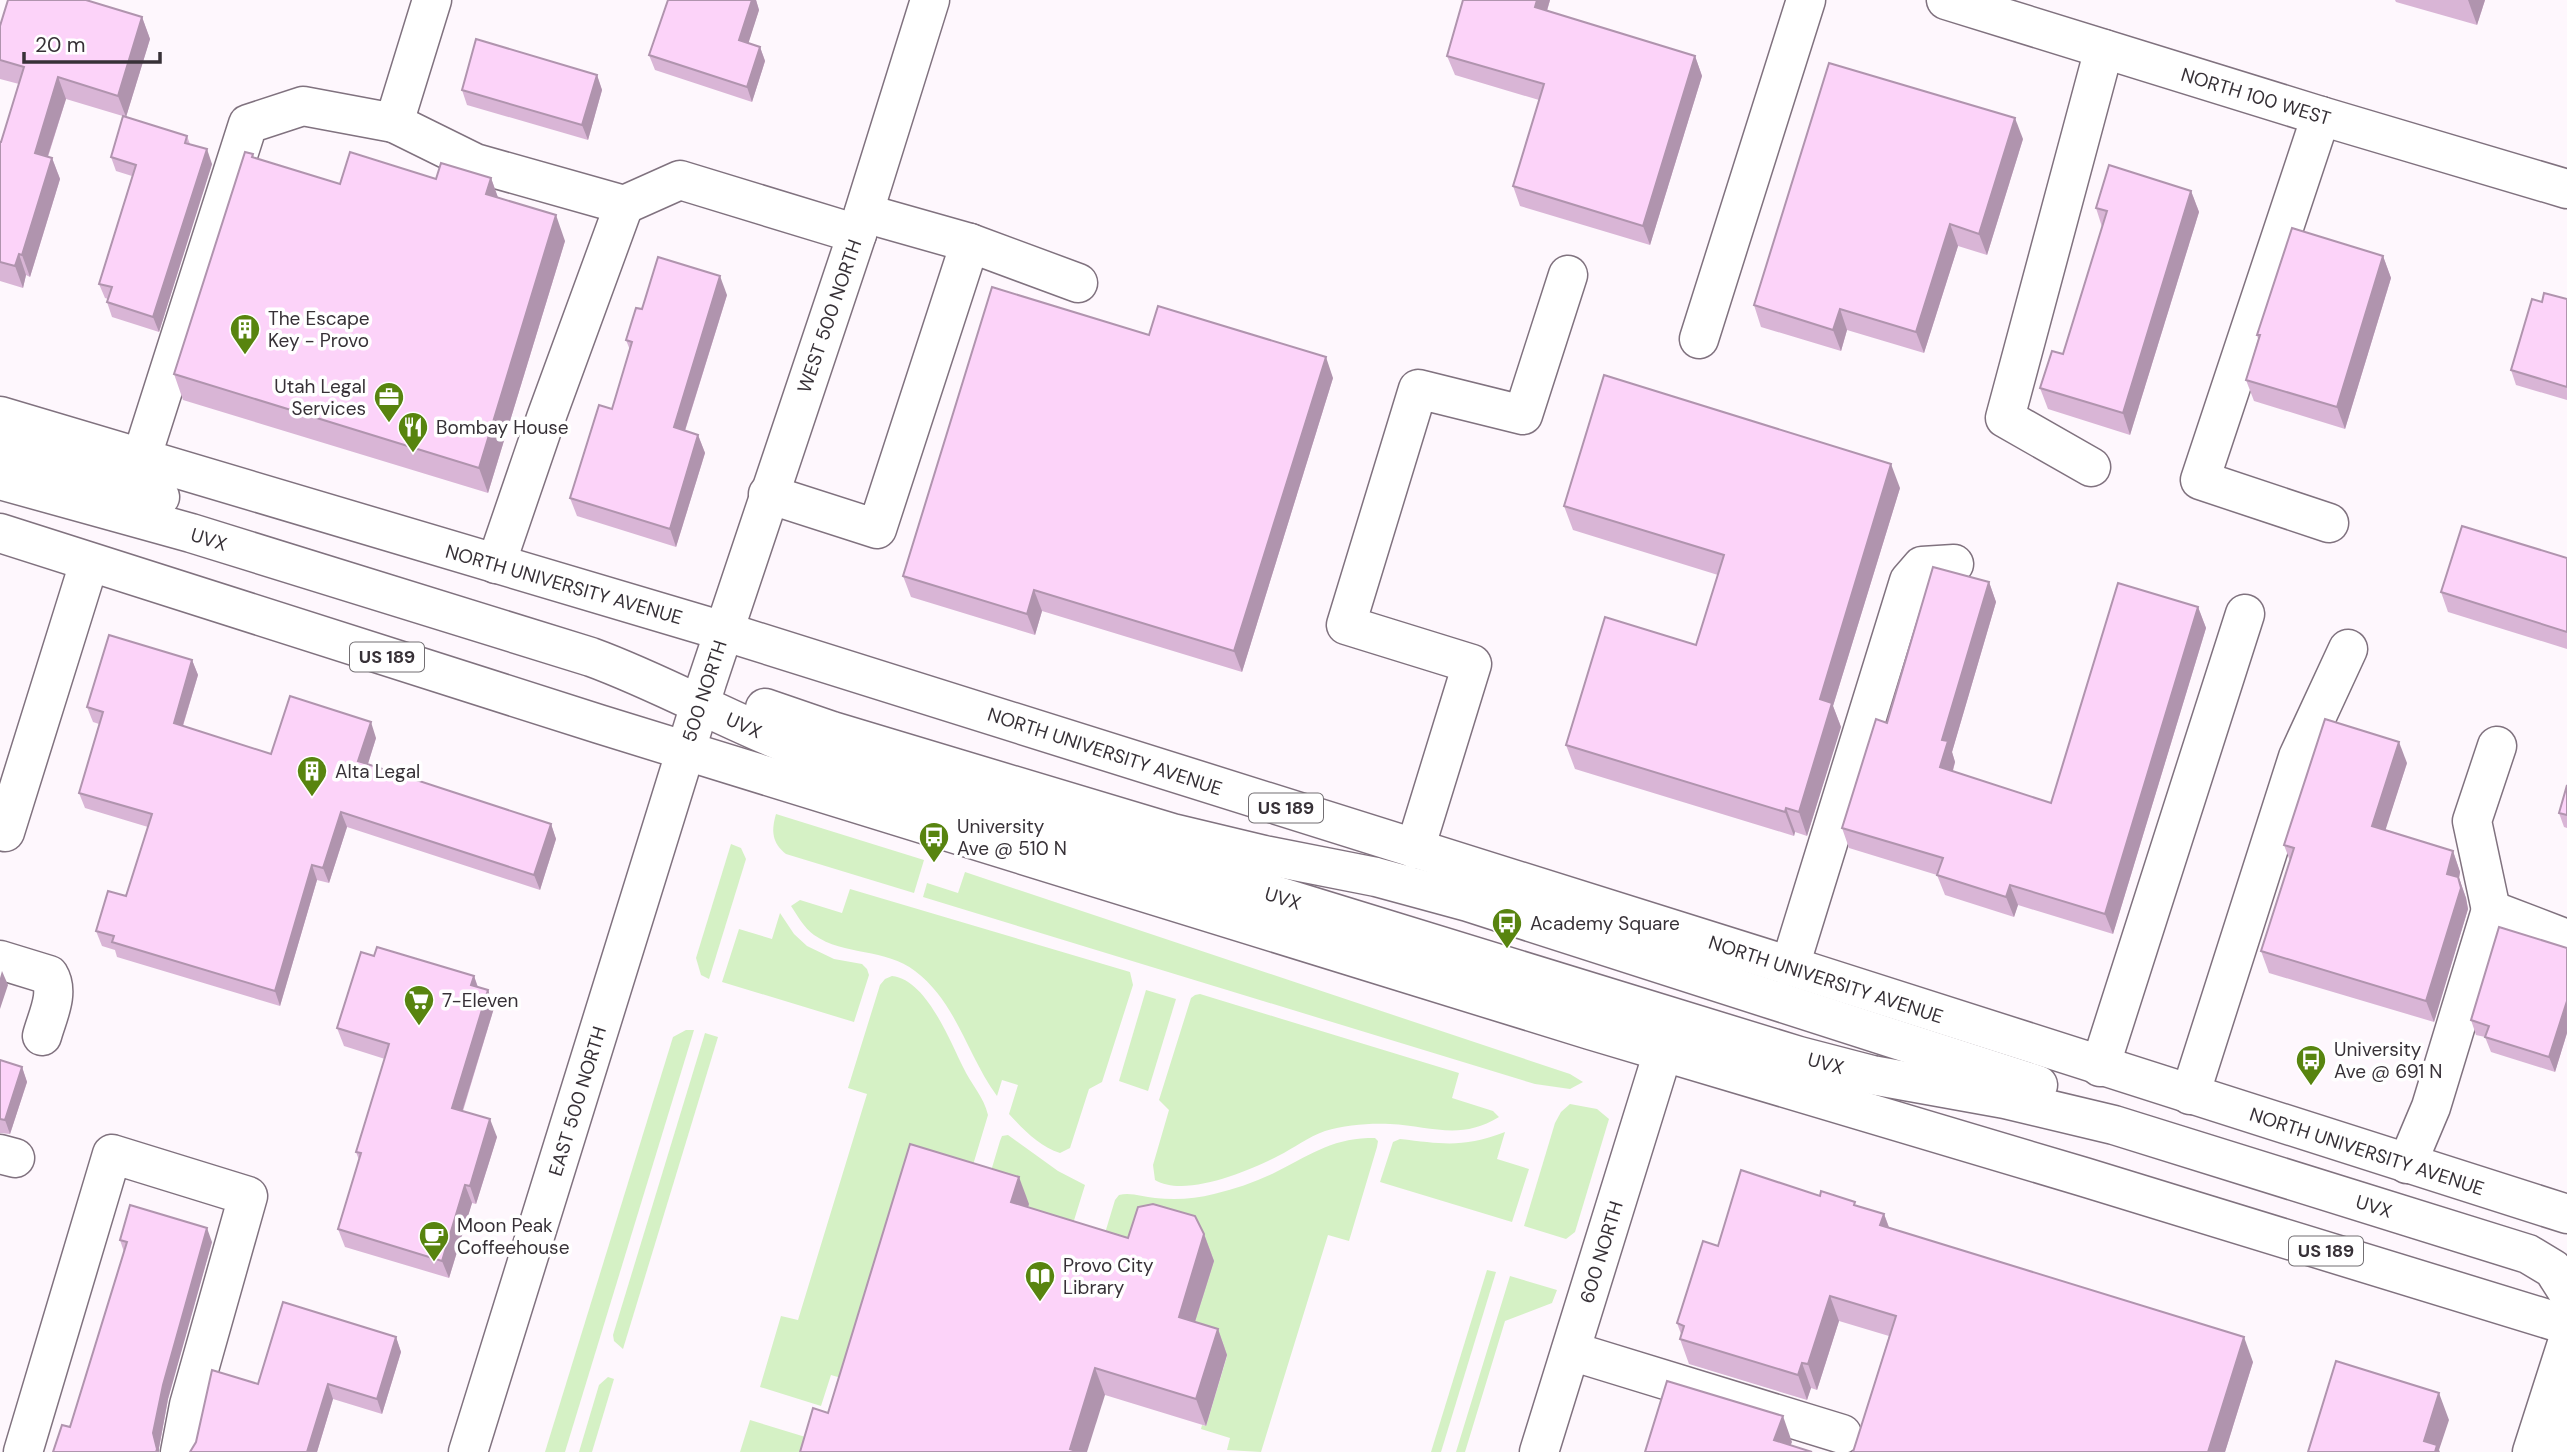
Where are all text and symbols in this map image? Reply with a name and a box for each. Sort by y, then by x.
scale bar [24,21,161,65]
text: 20 m [35,31,86,59]
street label: NORTH 100 WEST [2178,62,2334,131]
street label: WEST 500 NORTH [791,236,867,396]
place label: The Escape Key - Provo [268,306,370,353]
building icon: The Escape Key - Provo [228,312,262,356]
place label: Utah Legal Services [274,374,366,421]
office icon: Utah Legal Services [372,380,406,424]
restaurant icon: Bombay House [396,410,430,454]
place label: Bombay House [436,415,569,440]
street label: UVX [188,522,230,557]
street label: NORTH UNIVERSITY AVENUE [443,539,685,630]
street label: 500 NORTH [676,637,733,745]
road number: US 189 [350,642,424,672]
street label: NORTH UNIVERSITY AVENUE [984,702,1225,801]
street label: UVX [722,707,766,744]
building icon: Alta Legal [295,754,329,798]
place label: Alta Legal [335,759,420,784]
road number: US 189 [1249,794,1323,822]
place label: University Ave @ 510 N [957,814,1067,861]
bus stop icon: University Ave @ 510 N [917,820,951,864]
street label: UVX [1262,881,1304,916]
bus stop icon: Academy Square [1490,906,1524,950]
place label: Academy Square [1530,911,1680,936]
street label: NORTH UNIVERSITY AVENUE [1705,930,1946,1029]
supermarket icon: 7-Eleven [402,983,436,1027]
place label: 7-Eleven [442,988,518,1013]
street label: EAST 500 NORTH [543,1023,612,1179]
place label: University Ave @ 691 N [2334,1037,2442,1084]
bus stop icon: University Ave @ 691 N [2294,1043,2328,1087]
street label: UVX [1805,1047,1847,1080]
street label: NORTH UNIVERSITY AVENUE [2246,1102,2487,1201]
street label: UVX [2353,1189,2395,1224]
street label: 600 NORTH [1574,1198,1629,1306]
place label: Moon Peak Coffeehouse [457,1213,569,1260]
cafe icon: Moon Peak Coffeehouse [417,1219,451,1263]
road number: US 189 [2289,1236,2363,1266]
place label: Provo City Library [1063,1253,1154,1300]
library icon: Provo City Library [1023,1259,1057,1303]

